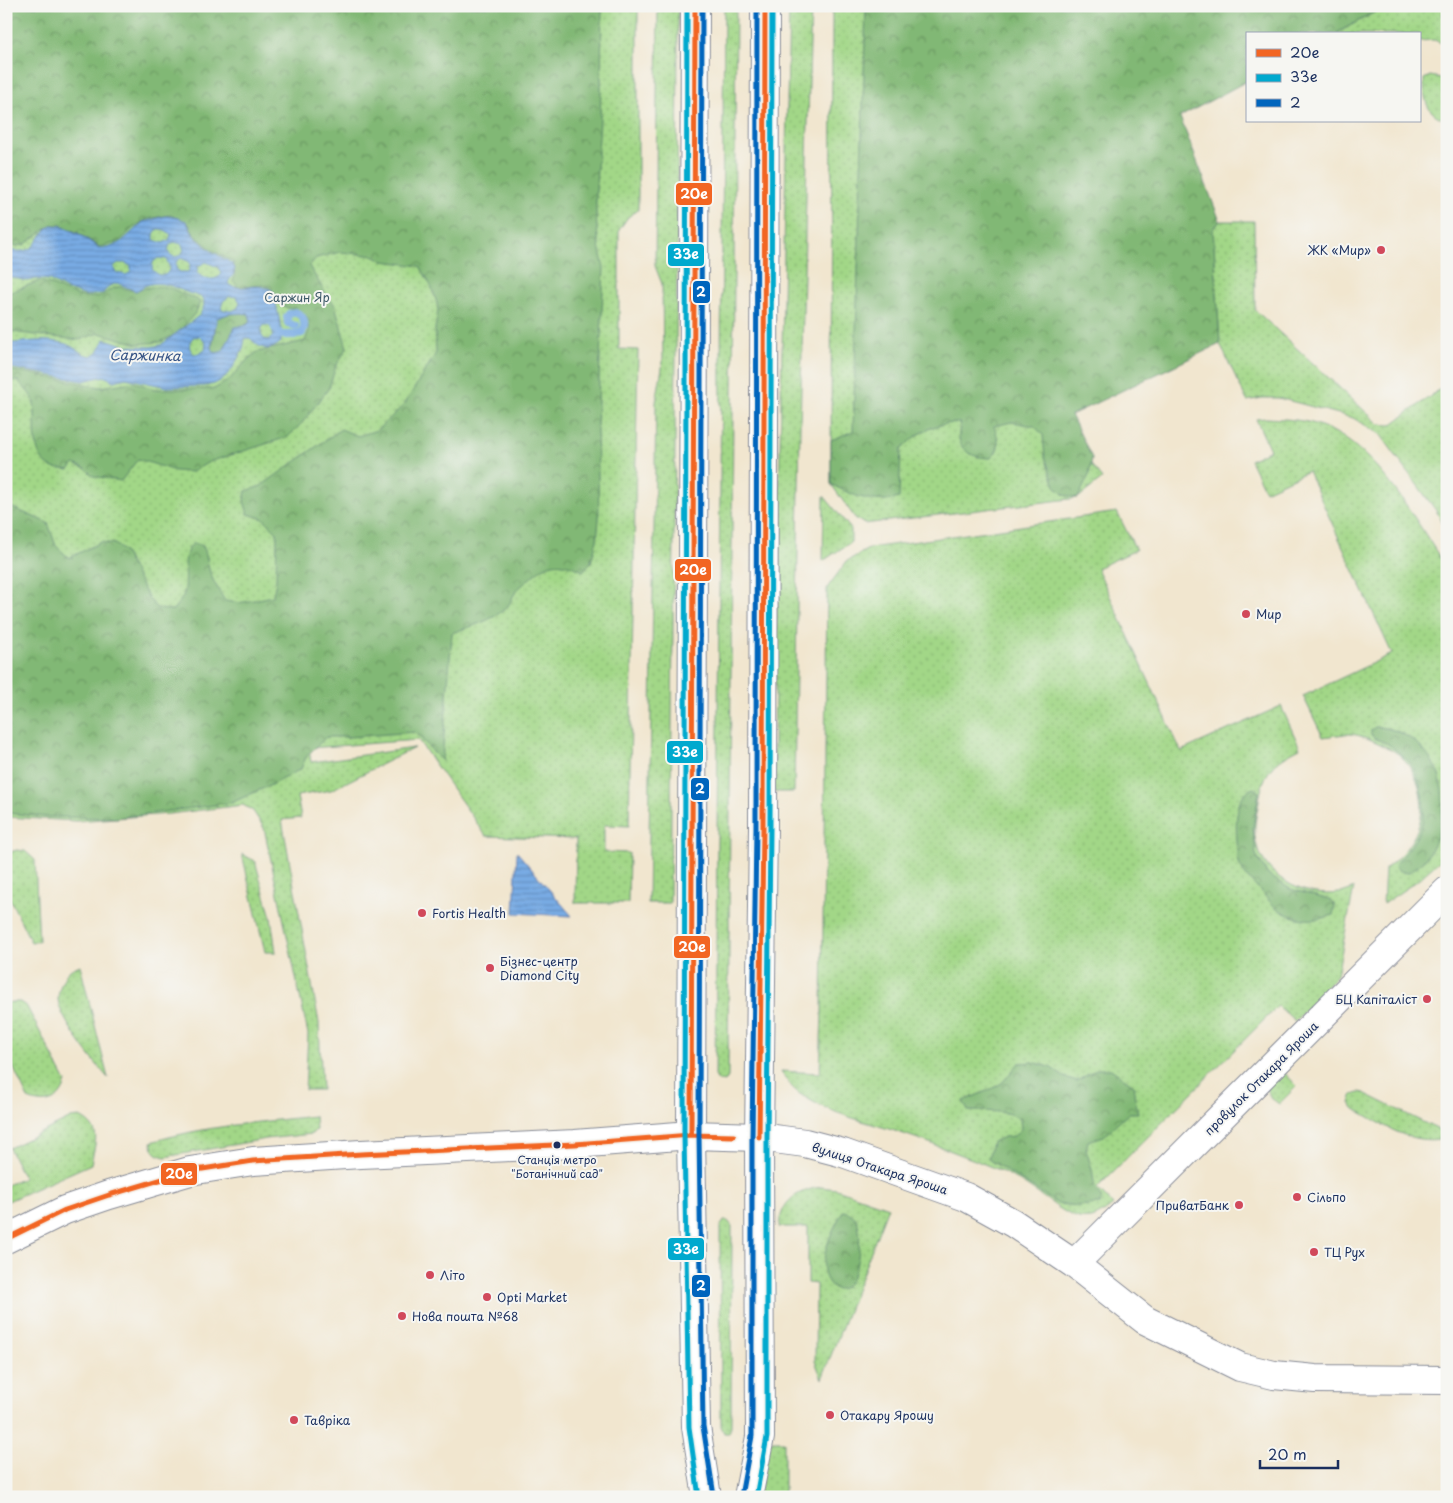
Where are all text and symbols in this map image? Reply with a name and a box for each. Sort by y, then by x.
legend [1246,32,1420,122]
text: 20е [1290,40,1319,63]
text: 33е [1290,64,1318,87]
text: 2 [1290,90,1301,113]
line badge: 20е [675,182,713,206]
text: 20е [680,183,708,204]
place label: ЖК «Мир» [1307,241,1371,259]
line badge: 33е [667,243,705,267]
text: 33е [673,243,699,264]
marker: ЖК «Мир» [1375,244,1387,256]
line badge: 2 [692,280,711,304]
text: 2 [696,281,706,302]
park label: Саржин Яр [264,288,330,306]
water label: Саржинка [109,344,182,366]
line badge: 20е [674,558,712,582]
text: 20е [679,559,707,580]
place label: Мир [1256,605,1282,623]
marker: Мир [1240,608,1252,620]
line badge: 33е [666,740,704,764]
text: 33е [672,741,698,762]
line badge: 2 [690,777,710,801]
text: 2 [695,778,705,799]
place label: Fortis Health [432,904,506,922]
marker: Fortis Health [416,907,428,919]
line badge: 20е [673,935,711,959]
text: 20е [678,936,706,957]
place label: Бізнес-центр Diamond City [500,952,579,984]
marker: Бізнес-центр Diamond City [484,962,496,974]
place label: БЦ Капіталіст [1335,990,1417,1008]
marker: БЦ Капіталіст [1421,993,1433,1005]
street label: провулок Отакара Яроша [1200,1016,1323,1139]
street label: вулиця Отакара Яроша [810,1138,951,1199]
marker: Станція метро "Ботанічний сад" [552,1140,562,1150]
place label: Станція метро "Ботанічний сад" [511,1151,603,1182]
line badge: 20е [160,1162,198,1186]
text: 20е [165,1163,193,1184]
place label: Сільпо [1307,1188,1346,1206]
marker: Сільпо [1291,1191,1303,1203]
place label: ПриватБанк [1156,1196,1230,1214]
marker: ПриватБанк [1233,1199,1245,1211]
line badge: 33е [667,1237,705,1261]
text: 33е [673,1238,699,1259]
place label: ТЦ Рух [1324,1243,1365,1261]
marker: ТЦ Рух [1308,1246,1320,1258]
place label: Літо [440,1266,465,1284]
marker: Літо [424,1269,436,1281]
line badge: 2 [691,1274,711,1298]
text: 2 [696,1275,706,1296]
place label: Opti Market [497,1288,567,1306]
marker: Opti Market [481,1291,493,1303]
place label: Нова пошта №68 [412,1307,518,1325]
marker: Нова пошта №68 [396,1310,408,1322]
place label: Отакару Ярошу [840,1406,934,1424]
marker: Отакару Ярошу [824,1409,836,1421]
place label: Тавріка [304,1411,351,1429]
marker: Тавріка [288,1414,300,1426]
scale bar [1260,1438,1338,1470]
text: 20 m [1268,1442,1307,1465]

